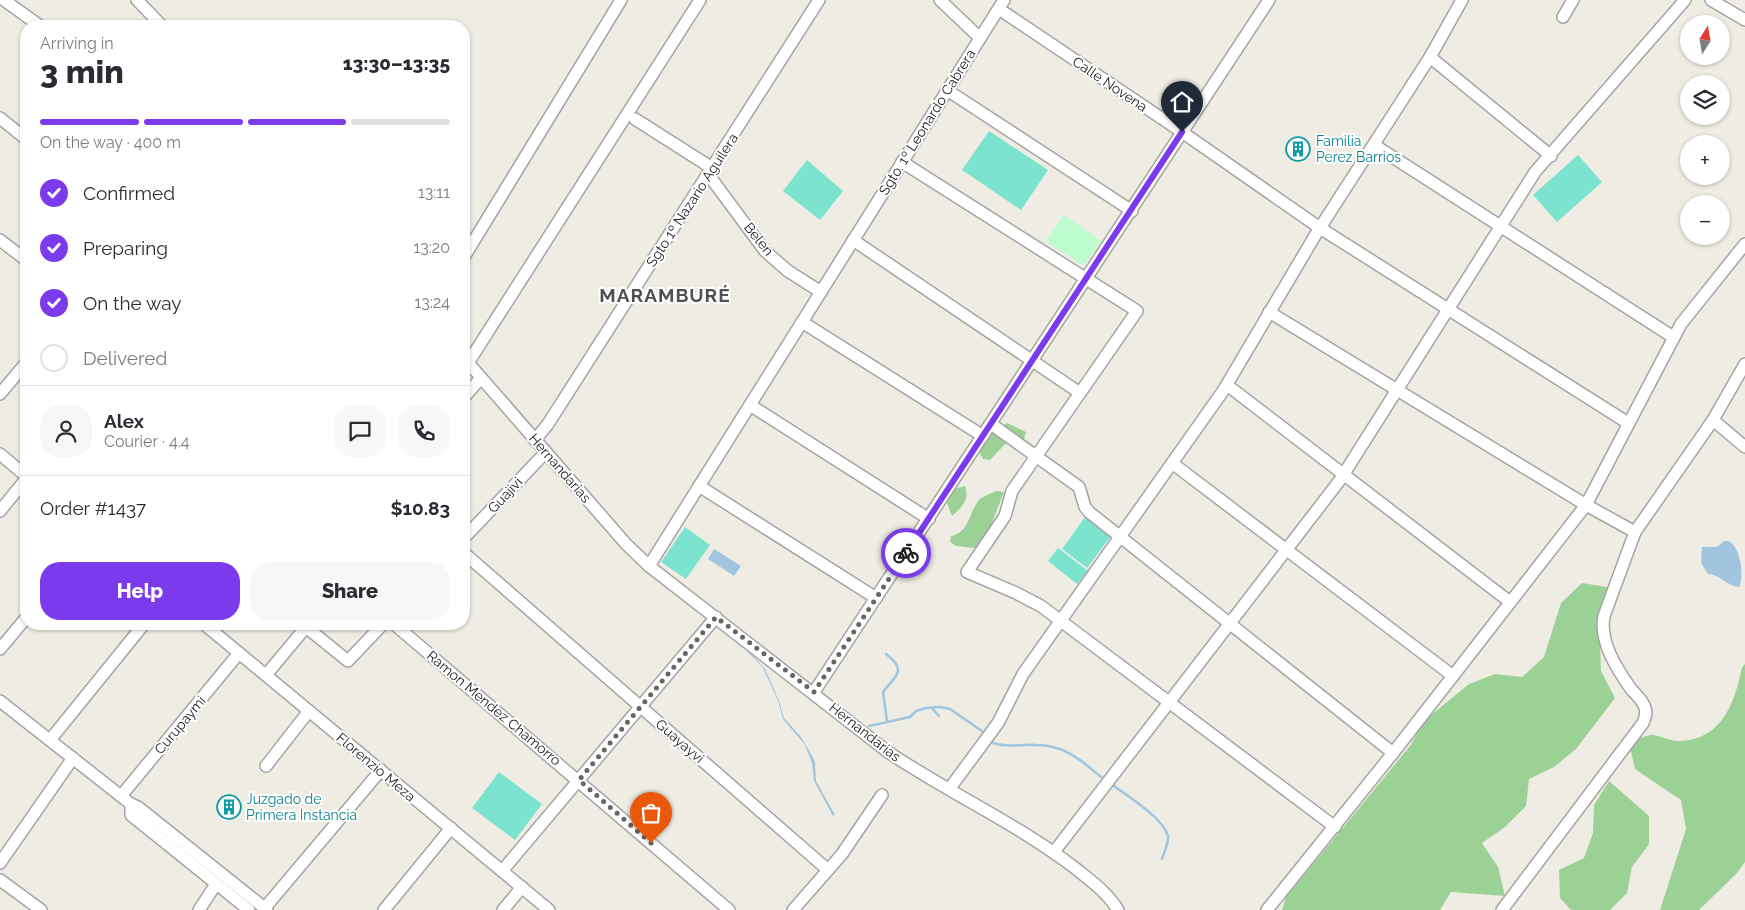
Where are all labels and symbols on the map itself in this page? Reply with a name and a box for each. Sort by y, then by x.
north arrow [1680,15,1730,65]
street label: Sgto. 1º Leonardo Cabrera [875,46,979,198]
street label: Calle Novena [1070,53,1150,115]
pin [1161,81,1203,132]
street label: Sgto 1º Nazario Aguilera [643,130,741,270]
place label: Familia Perez Barrios [1316,133,1401,165]
building icon: Familia Perez Barrios [1285,136,1311,162]
street label: Belen [741,219,777,259]
district label: MARAMBURÉ [599,284,731,306]
street label: Hernandarias [526,430,594,506]
street label: Guajivi [485,474,525,516]
courier [881,528,931,578]
street label: Ramon Mendez Chamorro [424,647,564,769]
street label: Curupaymi [151,693,209,757]
street label: Hernandarias [826,699,904,765]
street label: Guayayvi [653,716,707,766]
street label: Florenzio Meza [333,729,419,805]
place label: Juzgado de Primera Instancia [246,791,357,823]
pin [630,792,672,843]
building icon: Juzgado de Primera Instancia [216,794,242,820]

